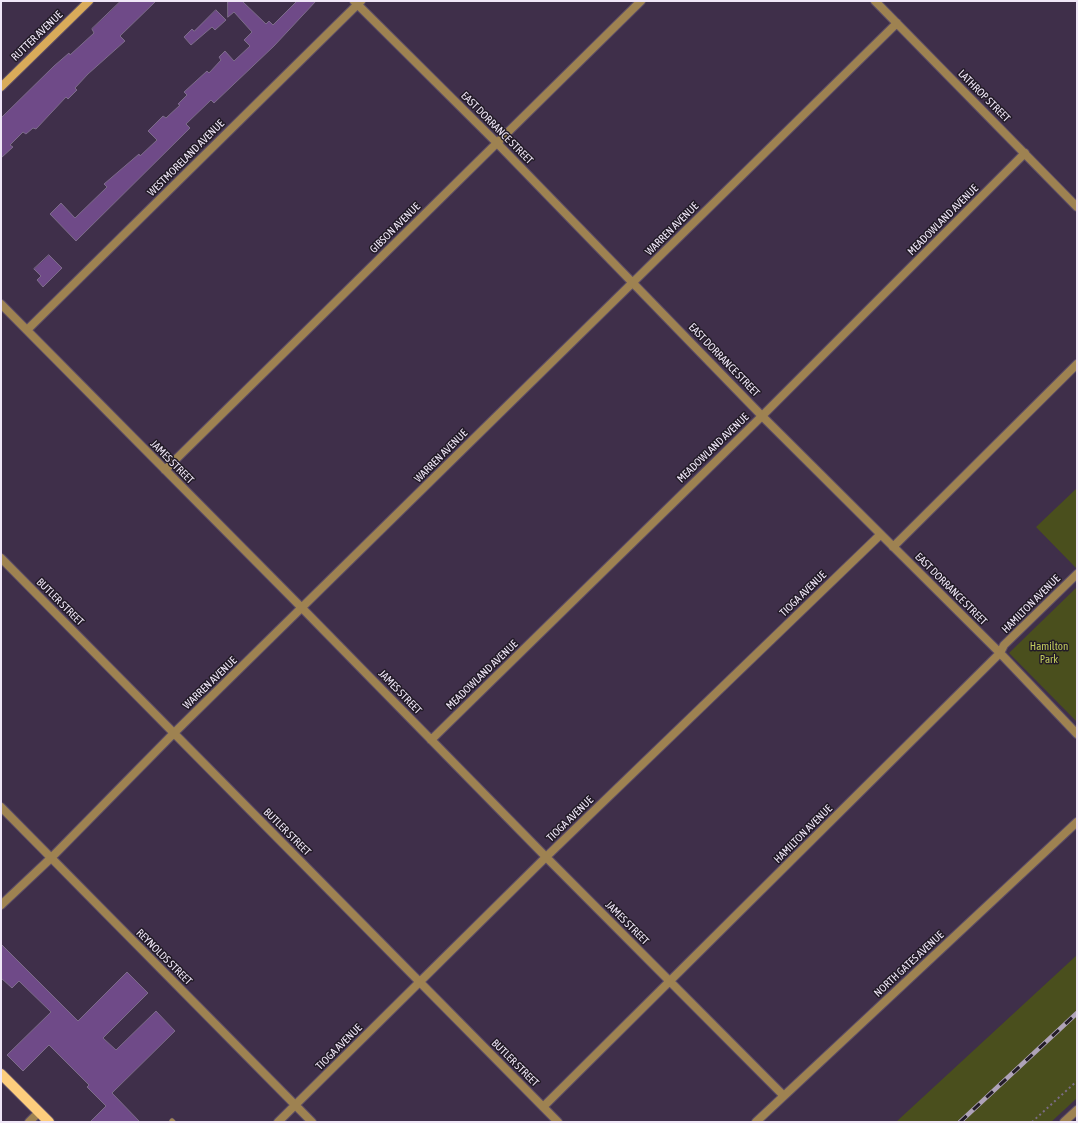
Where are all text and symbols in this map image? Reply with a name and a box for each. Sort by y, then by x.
street label: RUTTER AVENUE [9,8,65,64]
street label: LATHROP STREET [955,67,1013,125]
street label: EAST DORRANCE STREET [458,89,536,167]
street label: WESTMORELAND AVENUE [145,117,227,199]
street label: MEADOWLAND AVENUE [905,182,981,258]
street label: GIBSON AVENUE [367,200,423,256]
street label: WARREN AVENUE [643,200,701,258]
street label: EAST DORRANCE STREET [686,321,762,399]
street label: MEADOWLAND AVENUE [674,410,752,486]
street label: WARREN AVENUE [412,427,470,485]
street label: JAMES STREET [147,437,197,487]
street label: EAST DORRANCE STREET [912,550,990,628]
street label: TIOGA AVENUE [777,569,829,619]
street label: HAMILTON AVENUE [999,572,1063,636]
street label: BUTLER STREET [34,576,86,628]
street label: MEADOWLAND AVENUE [443,637,521,713]
park label: Hamilton Park [1030,640,1068,666]
street label: WARREN AVENUE [180,654,240,712]
street label: JAMES STREET [376,667,424,717]
street label: TIOGA AVENUE [544,794,596,844]
street label: HAMILTON AVENUE [771,802,835,866]
street label: BUTLER STREET [261,806,313,858]
street label: JAMES STREET [602,898,652,948]
street label: REYNOLDS STREET [133,926,195,988]
street label: NORTH GATES AVENUE [871,928,947,1000]
street label: TIOGA AVENUE [313,1021,365,1073]
street label: BUTLER STREET [489,1037,541,1089]

